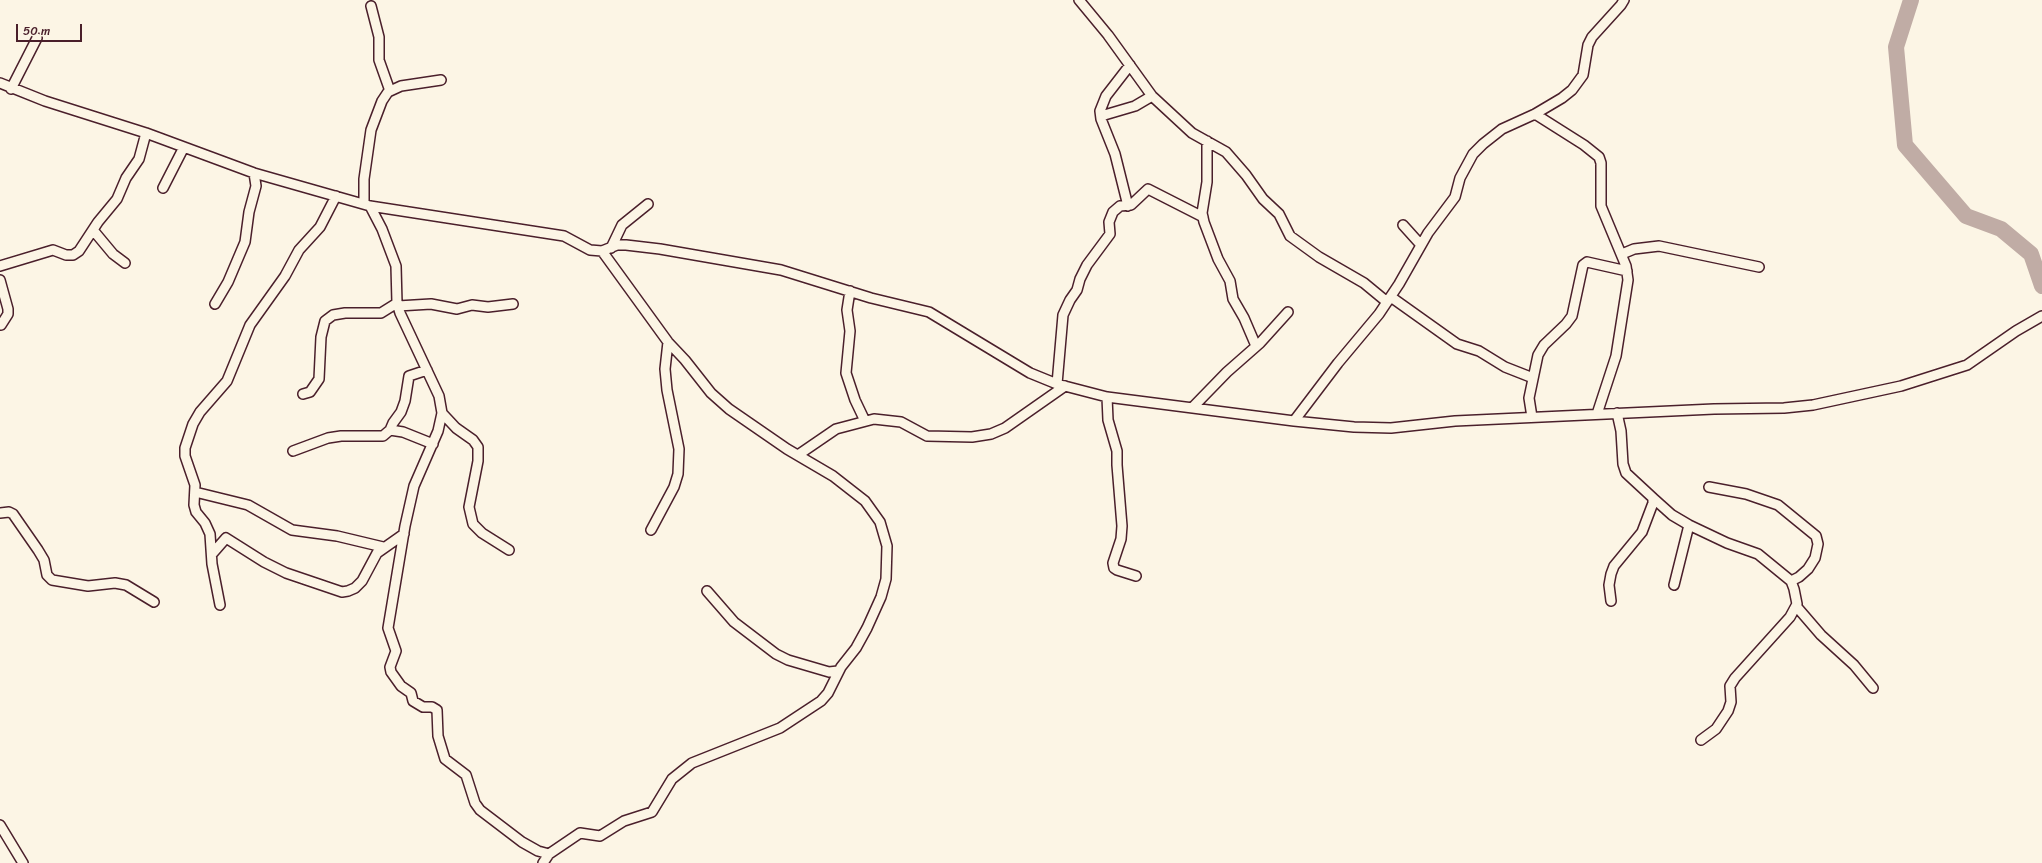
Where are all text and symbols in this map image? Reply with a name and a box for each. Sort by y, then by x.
scale bar [18,16,84,42]
text: 50 m [23,20,50,42]

